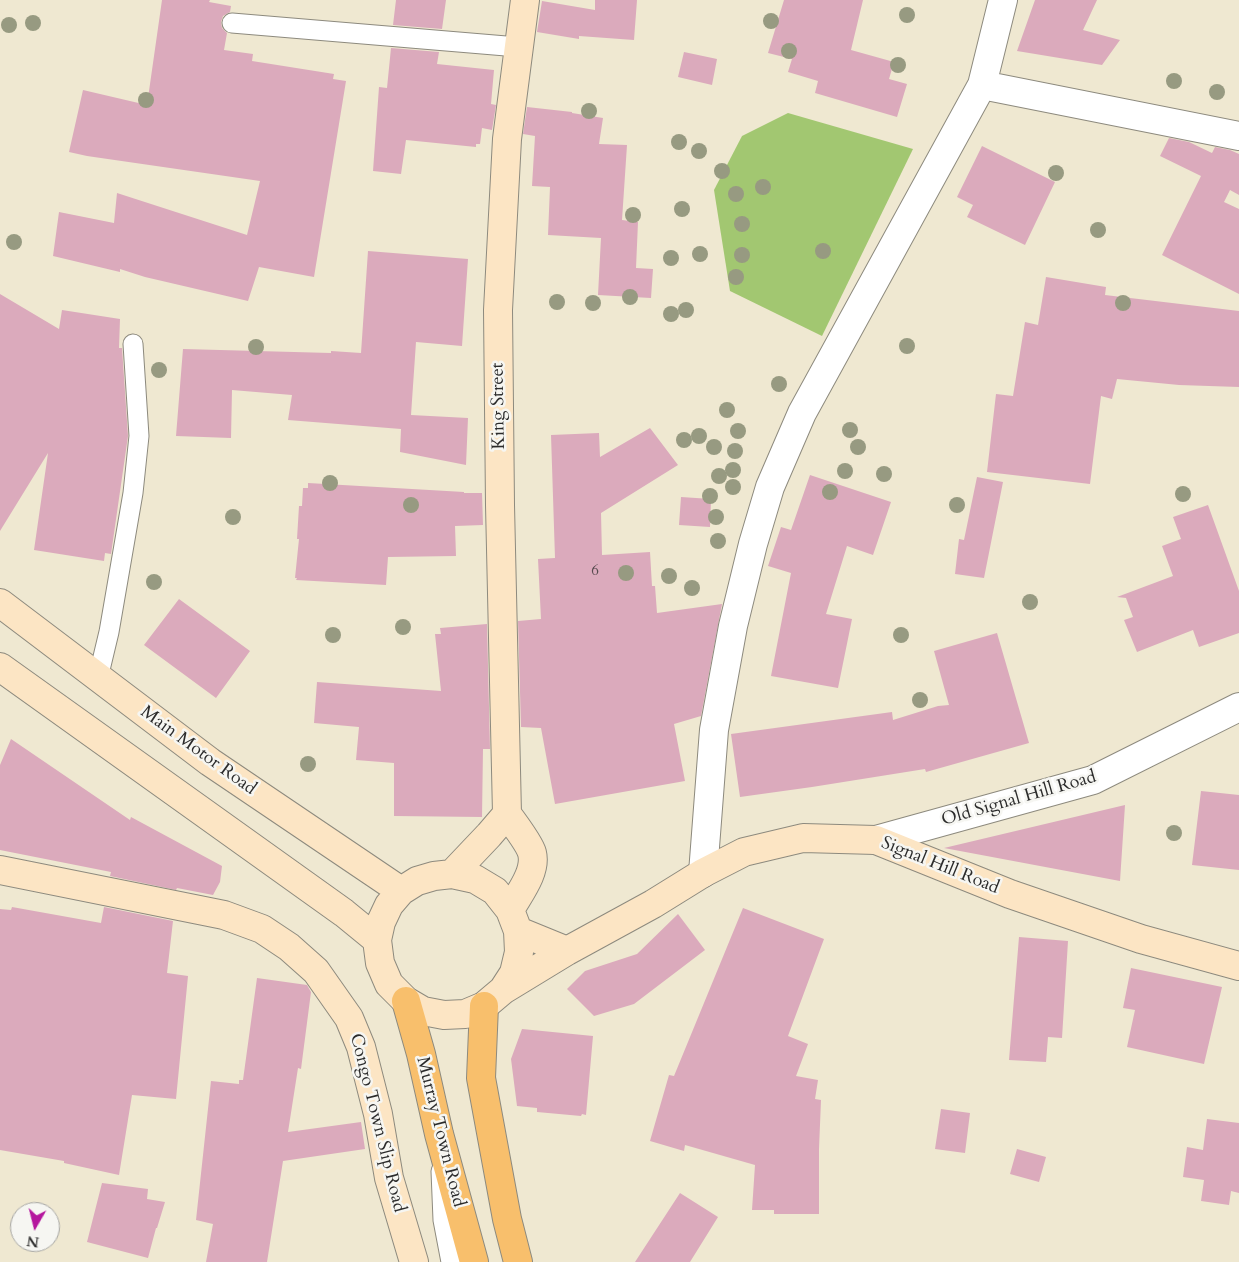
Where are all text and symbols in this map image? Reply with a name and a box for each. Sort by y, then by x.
street label: King Street [487,362,511,450]
house number: 6 [591,563,599,581]
street label: Main Motor Road [136,702,260,800]
street label: Old Signal Hill Road [939,767,1099,831]
street label: Signal Hill Road [878,833,1002,899]
street label: Congo Town Slip Road [344,1031,410,1215]
street label: Murray Town Road [411,1055,469,1209]
north arrow [10,1202,60,1252]
text: N [26,1231,40,1252]

